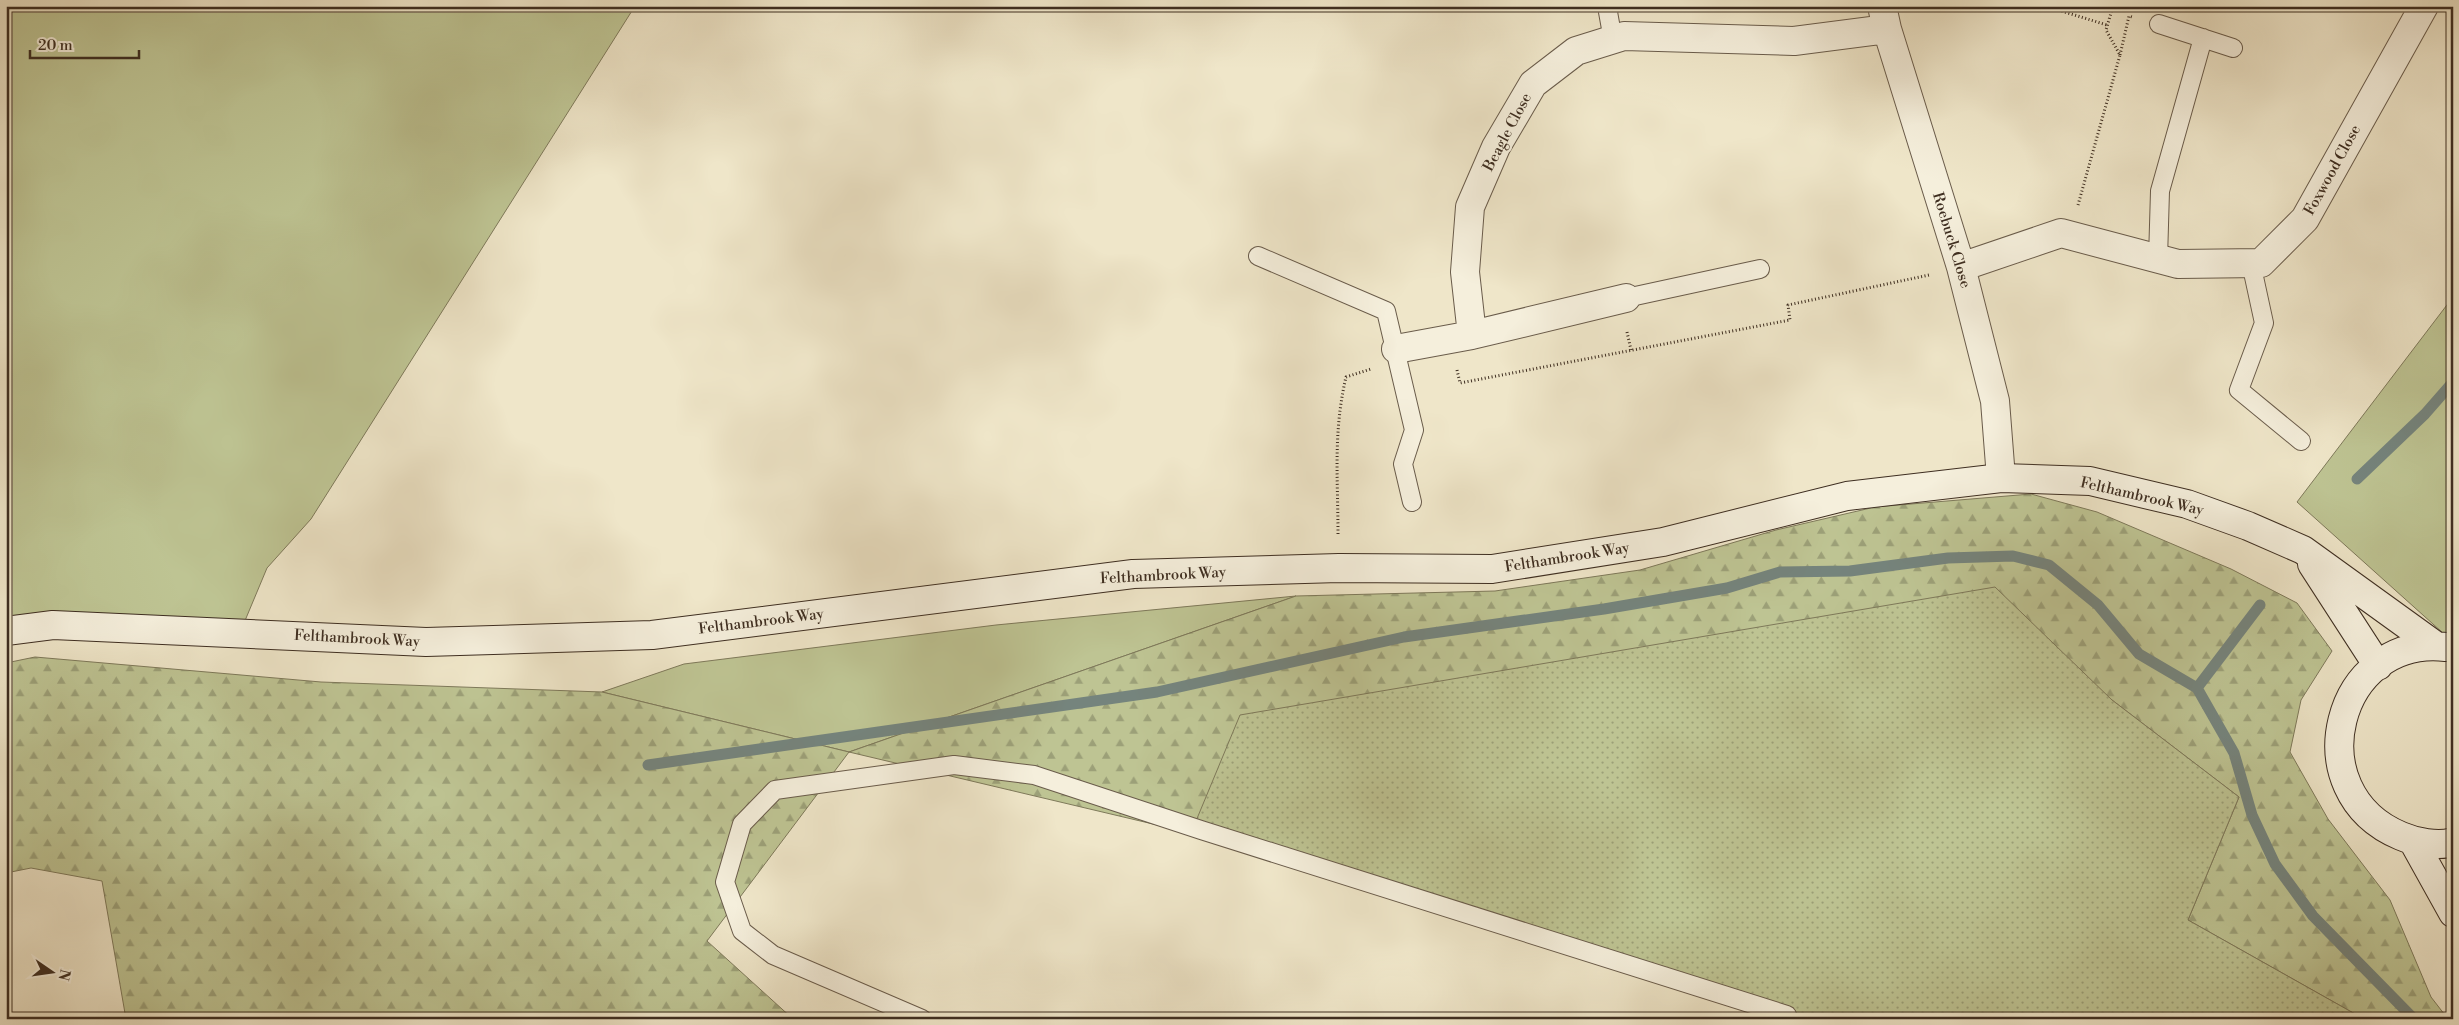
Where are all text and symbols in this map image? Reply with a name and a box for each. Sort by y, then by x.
scale bar [30,28,139,60]
text: 20 m [38,36,73,55]
street label: Beagle Close [1478,90,1536,176]
street label: Foxwood Close [2300,122,2365,219]
street label: Roebuck Close [1928,190,1975,290]
street label: Felthambrook Way [2078,473,2206,520]
street label: Felthambrook Way [1503,538,1632,577]
street label: Felthambrook Way [1100,563,1227,588]
street label: Felthambrook Way [697,604,825,639]
street label: Felthambrook Way [294,626,421,651]
north arrow [28,948,78,998]
text: N [54,967,74,982]

